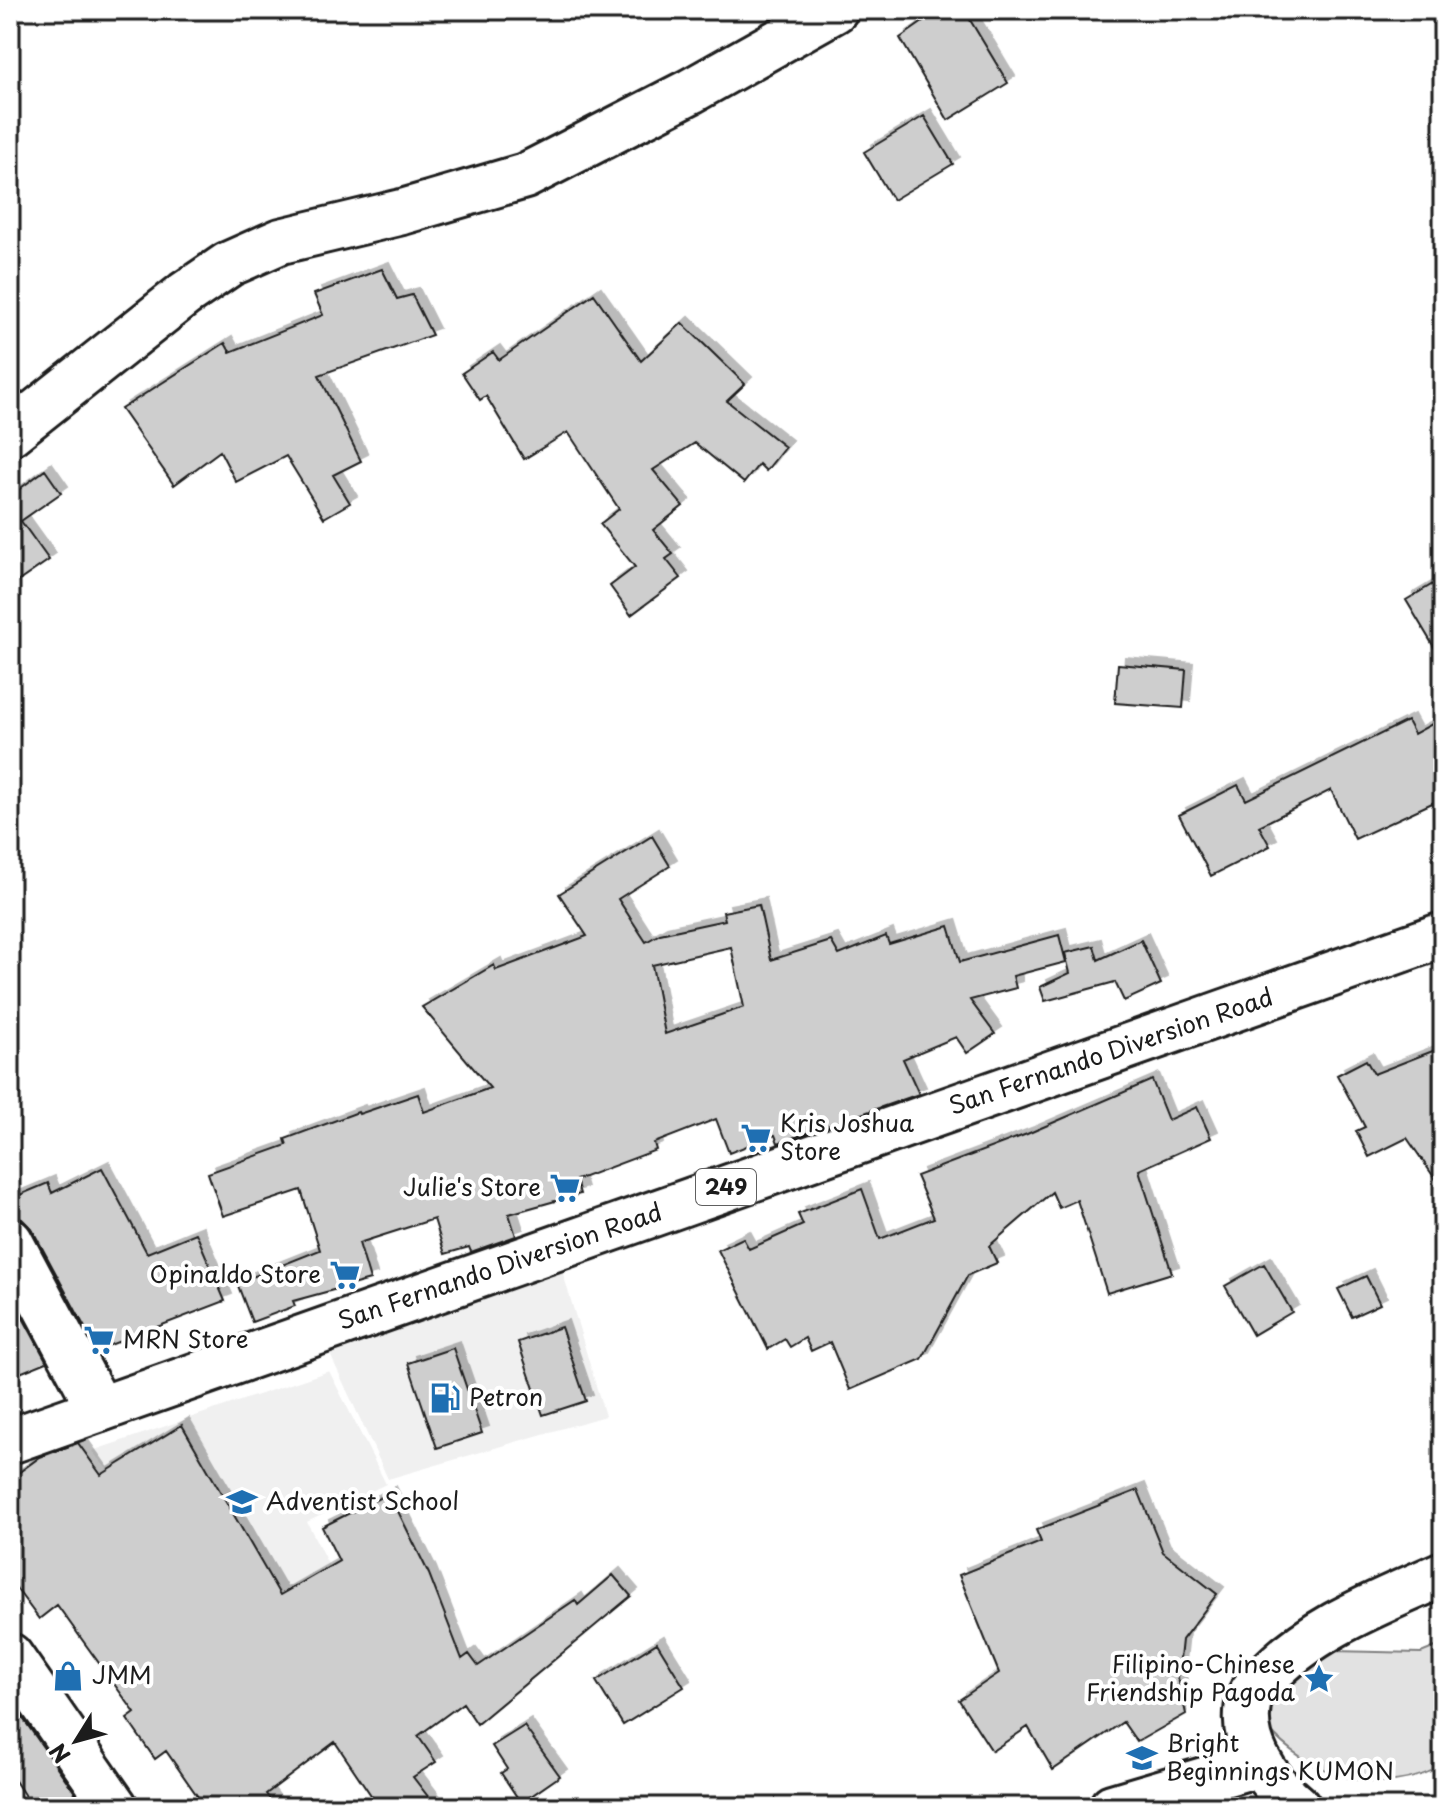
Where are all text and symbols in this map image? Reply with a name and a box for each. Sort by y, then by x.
street label: San Fernando Diversion Road [943,978,1277,1123]
place label: Kris Joshua Store [780,1104,914,1168]
supermarket icon: Kris Joshua Store [739,1121,773,1155]
place label: Julie's Store [403,1168,541,1204]
road number: 249 [696,1169,756,1205]
supermarket icon: Julie's Store [548,1171,582,1205]
street label: San Fernando Diversion Road [332,1193,666,1338]
place label: Opinaldo Store [150,1255,321,1291]
supermarket icon: Opinaldo Store [328,1258,362,1292]
place label: MRN Store [123,1320,249,1356]
supermarket icon: MRN Store [82,1323,116,1357]
place label: Petron [469,1378,543,1414]
fuel station icon: Petron [428,1381,462,1415]
place label: Adventist School [266,1482,459,1518]
school or university icon: Adventist School [225,1485,259,1519]
place label: Filipino-Chinese Friendship Pagoda [1086,1645,1295,1709]
place label: JMM [92,1656,152,1692]
shop icon: JMM [51,1659,85,1693]
place icon: Filipino-Chinese Friendship Pagoda [1302,1662,1336,1696]
north arrow [36,1701,116,1781]
place label: Bright Beginnings KUMON [1166,1724,1394,1788]
text: N [40,1737,77,1771]
school or university icon: Bright Beginnings KUMON [1125,1741,1159,1775]

